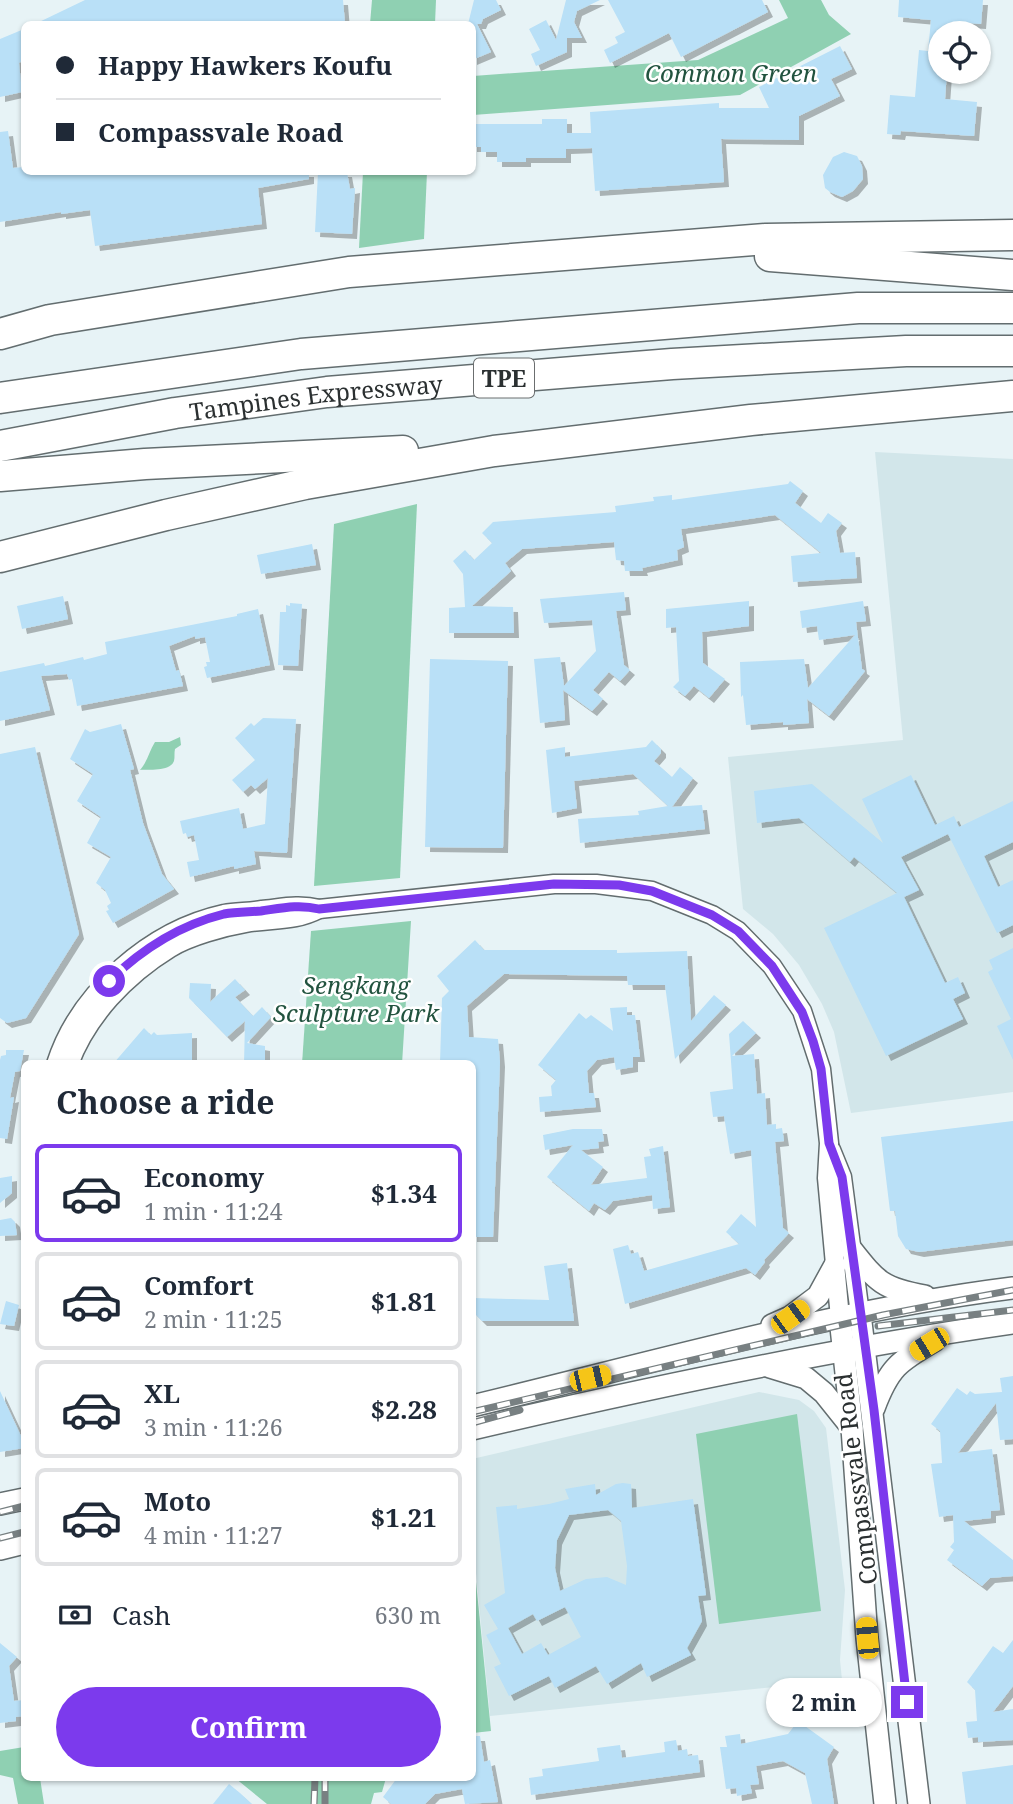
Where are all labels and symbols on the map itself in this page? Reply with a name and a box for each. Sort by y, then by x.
park label: Common Green [645,56,817,89]
road number: TPE [474,358,534,398]
street label: Tampines Expressway [187,366,444,427]
route start [93,965,125,997]
park label: Sengkang Sculpture Park [273,968,440,1029]
car [767,1296,814,1338]
car [906,1324,953,1364]
car [568,1363,613,1393]
street label: Compassvale Road [826,1371,884,1587]
car [855,1616,880,1660]
callout: 2 min [767,1678,883,1726]
route end [891,1686,923,1718]

